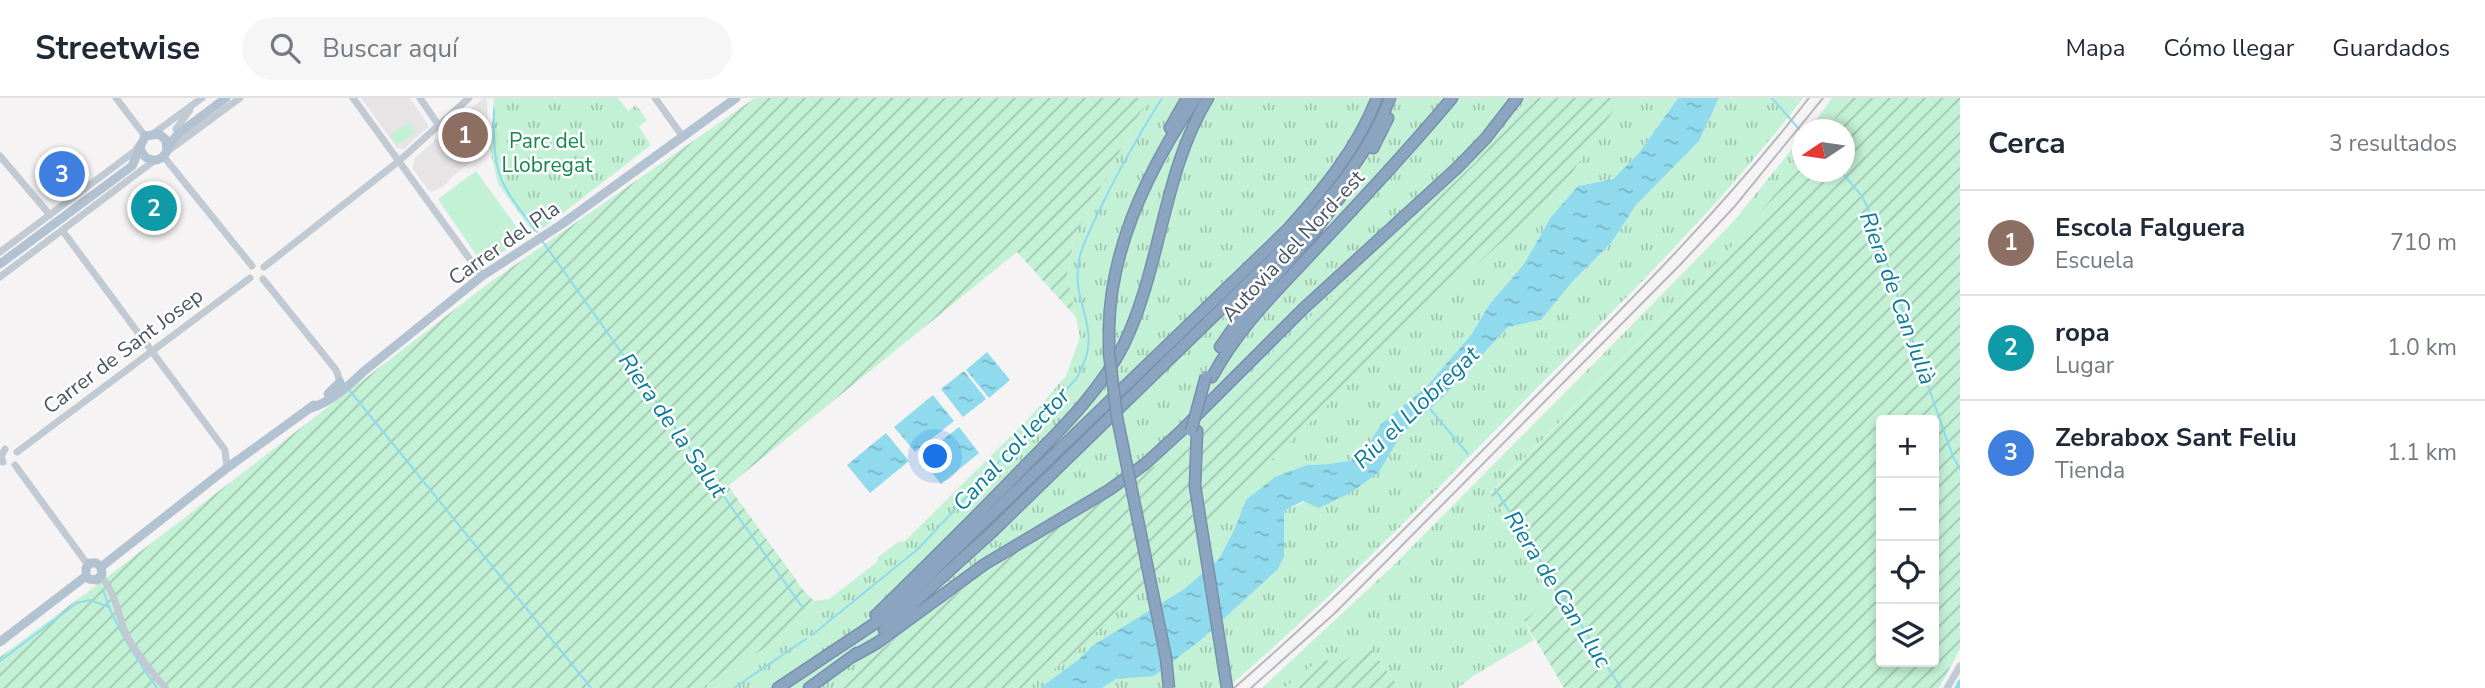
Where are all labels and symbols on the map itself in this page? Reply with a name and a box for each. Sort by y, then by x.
pin: 1 [442,109,488,161]
north arrow [1792,119,1855,182]
park label: Parc del Llobregat [502,127,593,179]
pin: 3 [39,148,85,200]
street label: Autovia del Nord-est [1215,164,1371,328]
pin: 2 [131,182,177,234]
street label: Carrer del Pla [443,194,565,292]
water label: Riera de Can Julià [1852,207,1943,389]
street label: Carrer de Sant Josep [37,282,209,420]
water label: Riu el Llobregat [1347,339,1487,475]
water label: Riera de la Salut [611,347,735,504]
water label: Canal col·lector [946,380,1077,518]
your location [918,439,952,473]
water label: Riera de Can Lluc [1497,505,1619,674]

